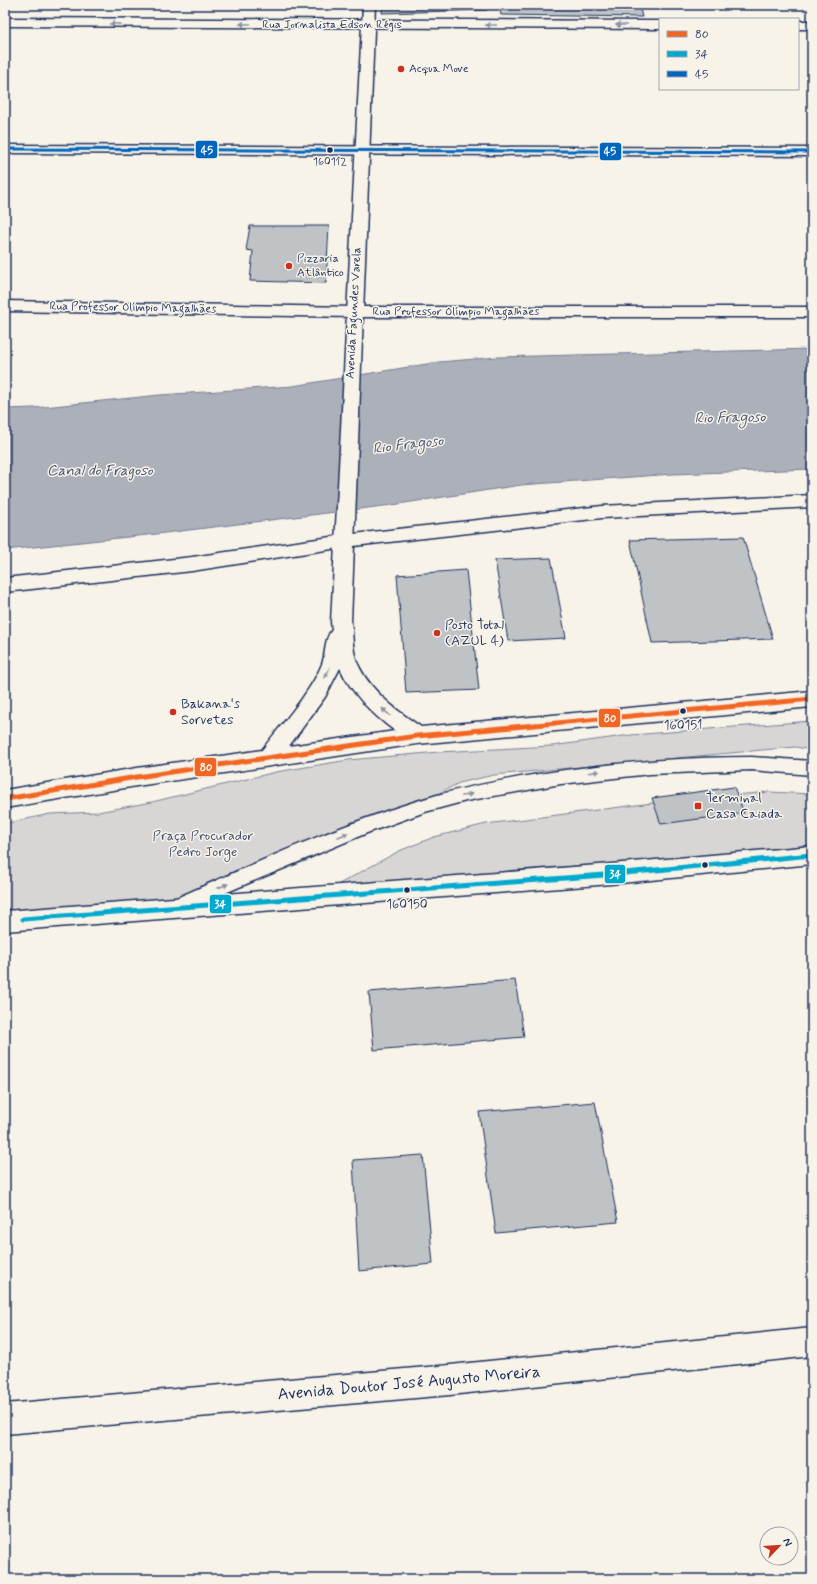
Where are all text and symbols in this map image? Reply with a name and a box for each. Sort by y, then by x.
street label: Rua Jornalista Edson Régis [262,17,402,33]
legend [659,18,799,90]
one-way arrow [108,21,121,27]
one-way arrow [238,21,251,27]
one-way arrow [484,22,497,28]
one-way arrow [614,22,627,28]
text: 80 [695,27,709,43]
text: 34 [695,47,708,63]
place label: Acqua Move [409,61,469,77]
marker: Acqua Move [396,64,406,74]
text: 45 [695,67,708,83]
line badge: 45 [195,140,218,159]
line badge: 45 [599,142,622,161]
text: 45 [201,144,213,158]
marker: 160112 [325,145,335,155]
text: 45 [604,145,616,159]
place label: 160112 [313,155,347,169]
street label: Avenida Fagundes Varela [343,247,366,379]
place label: Pizzaria Atlântico [297,251,344,281]
marker: Pizzaria Atlântico [284,261,294,271]
street label: Rua Professor Olímpio Magalhães [49,299,217,318]
street label: Rua Professor Olímpio Magalhães [373,304,540,321]
water label: Rio Fragoso [694,407,767,430]
water label: Rio Fragoso [371,431,446,460]
water label: Canal do Fragoso [47,461,154,481]
place label: Posto Total (AZUL 4) [445,616,504,650]
marker: Posto Total (AZUL 4) [432,628,442,638]
one-way arrow [324,667,330,679]
place label: Bakana's Sorvetes [181,695,240,729]
marker: 160151 [678,706,688,716]
marker: Bakana's Sorvetes [168,707,178,717]
one-way arrow [381,708,391,717]
line badge: 80 [598,708,621,728]
text: 80 [604,712,616,726]
place label: 160151 [664,717,702,734]
line badge: 80 [194,757,217,777]
text: 80 [200,761,212,775]
one-way arrow [588,769,600,775]
place label: Terminal Casa Caiada [706,789,783,823]
one-way arrow [460,792,473,798]
marker: Terminal Casa Caiada [693,801,703,811]
park label: Praça Procurador Pedro Jorge [153,827,254,862]
one-way arrow [337,831,349,837]
unlabelled marker [700,860,710,870]
line badge: 34 [604,864,626,884]
text: 34 [609,868,621,882]
one-way arrow [218,882,230,888]
marker: 160150 [402,885,412,895]
line badge: 34 [209,894,232,914]
place label: 160150 [386,896,428,913]
text: 34 [214,898,226,912]
street label: Avenida Doutor José Augusto Moreira [277,1361,542,1406]
north arrow [759,1526,799,1566]
text: N [779,1536,795,1548]

